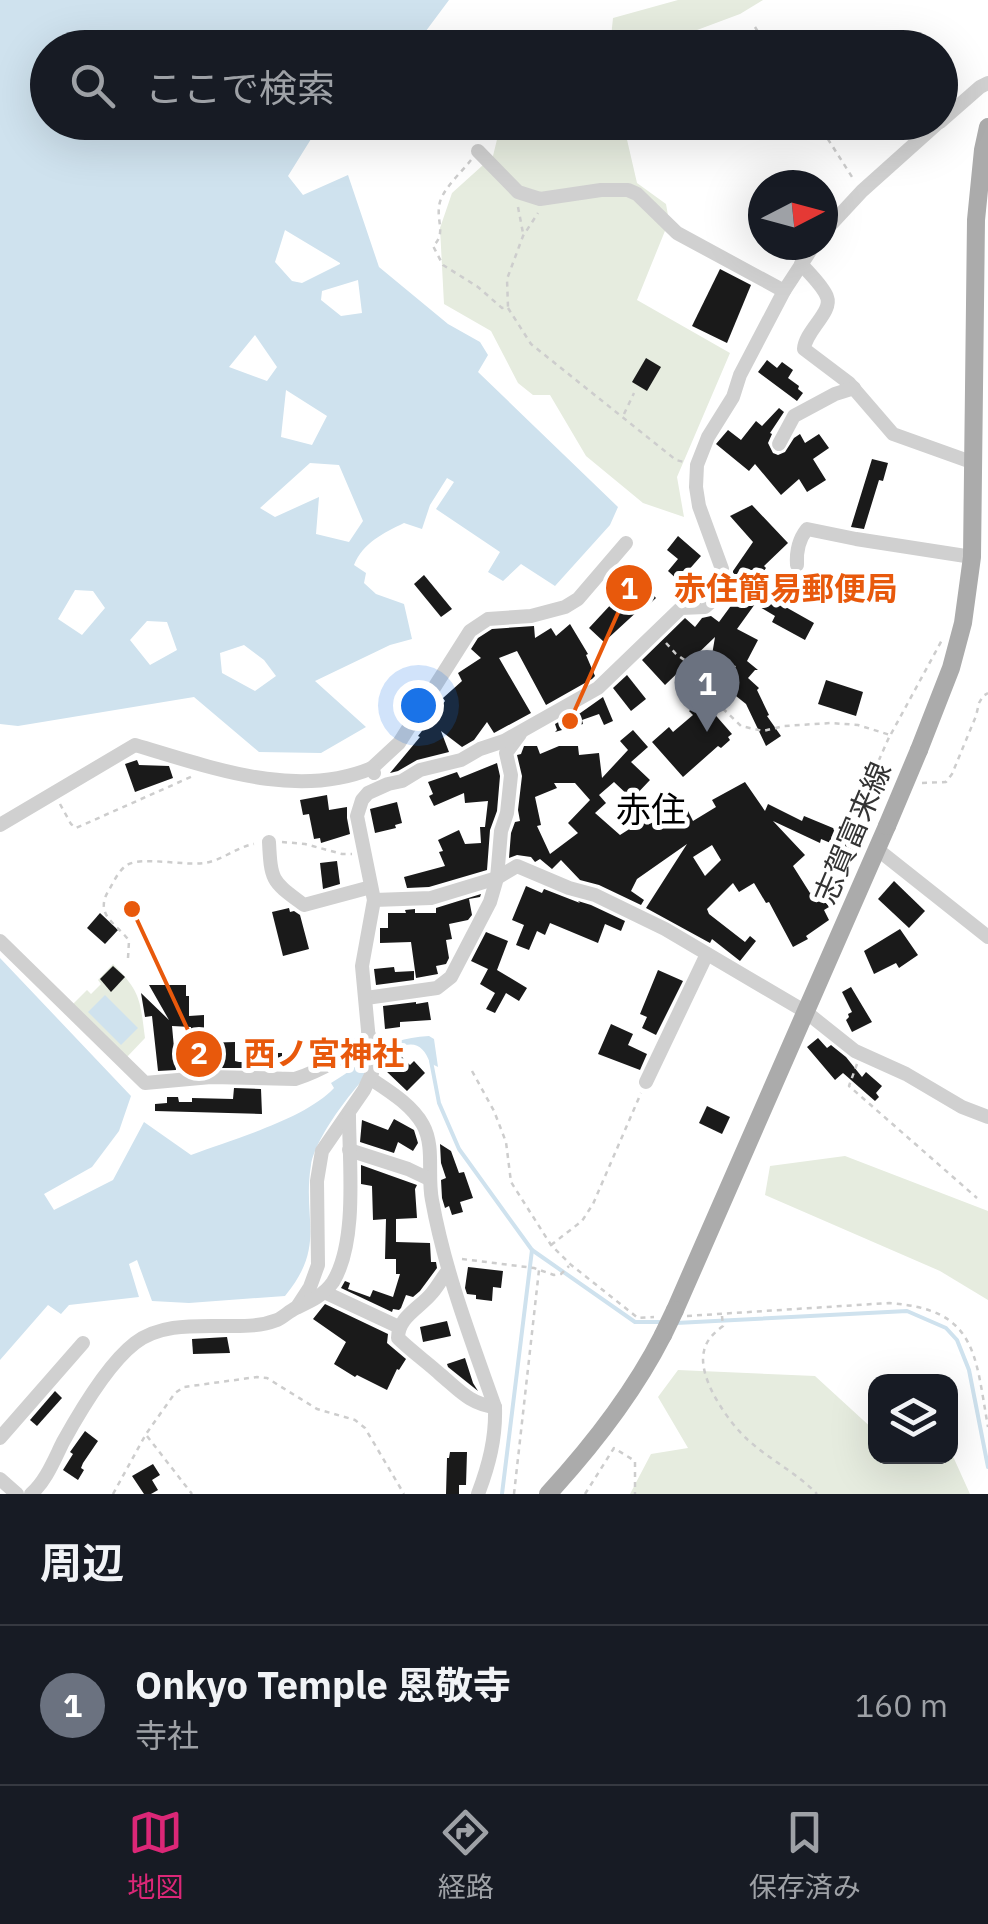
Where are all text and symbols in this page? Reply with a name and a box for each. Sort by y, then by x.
search box [30,30,958,140]
icon: search [65,58,120,113]
text: ここで検索 [145,63,335,112]
north arrow [748,170,838,260]
callout: 赤住簡易郵便局 [604,557,918,619]
text: 赤住簡易郵便局 [674,567,898,609]
text: 1 [620,568,638,607]
pin: 1 [674,650,740,732]
your location [393,680,444,731]
street label: 志賀富来線 [804,756,899,909]
district label: 赤住 [616,786,686,832]
callout: 西ノ宮神社 [174,1023,424,1085]
text: 西ノ宮神社 [244,1032,404,1074]
text: 2 [190,1033,208,1072]
map controls [868,1374,958,1464]
button: layers [868,1374,958,1464]
text: 周辺 [40,1535,124,1590]
text: Onkyo Temple 恩敬寺 [135,1660,511,1709]
text: 1 [63,1684,82,1726]
text: 160 m [855,1684,948,1726]
text: 寺社 [135,1714,199,1756]
tab: 地図 [127,1805,183,1905]
tab: 経路 [438,1805,494,1905]
tab: 保存済み [749,1805,861,1905]

